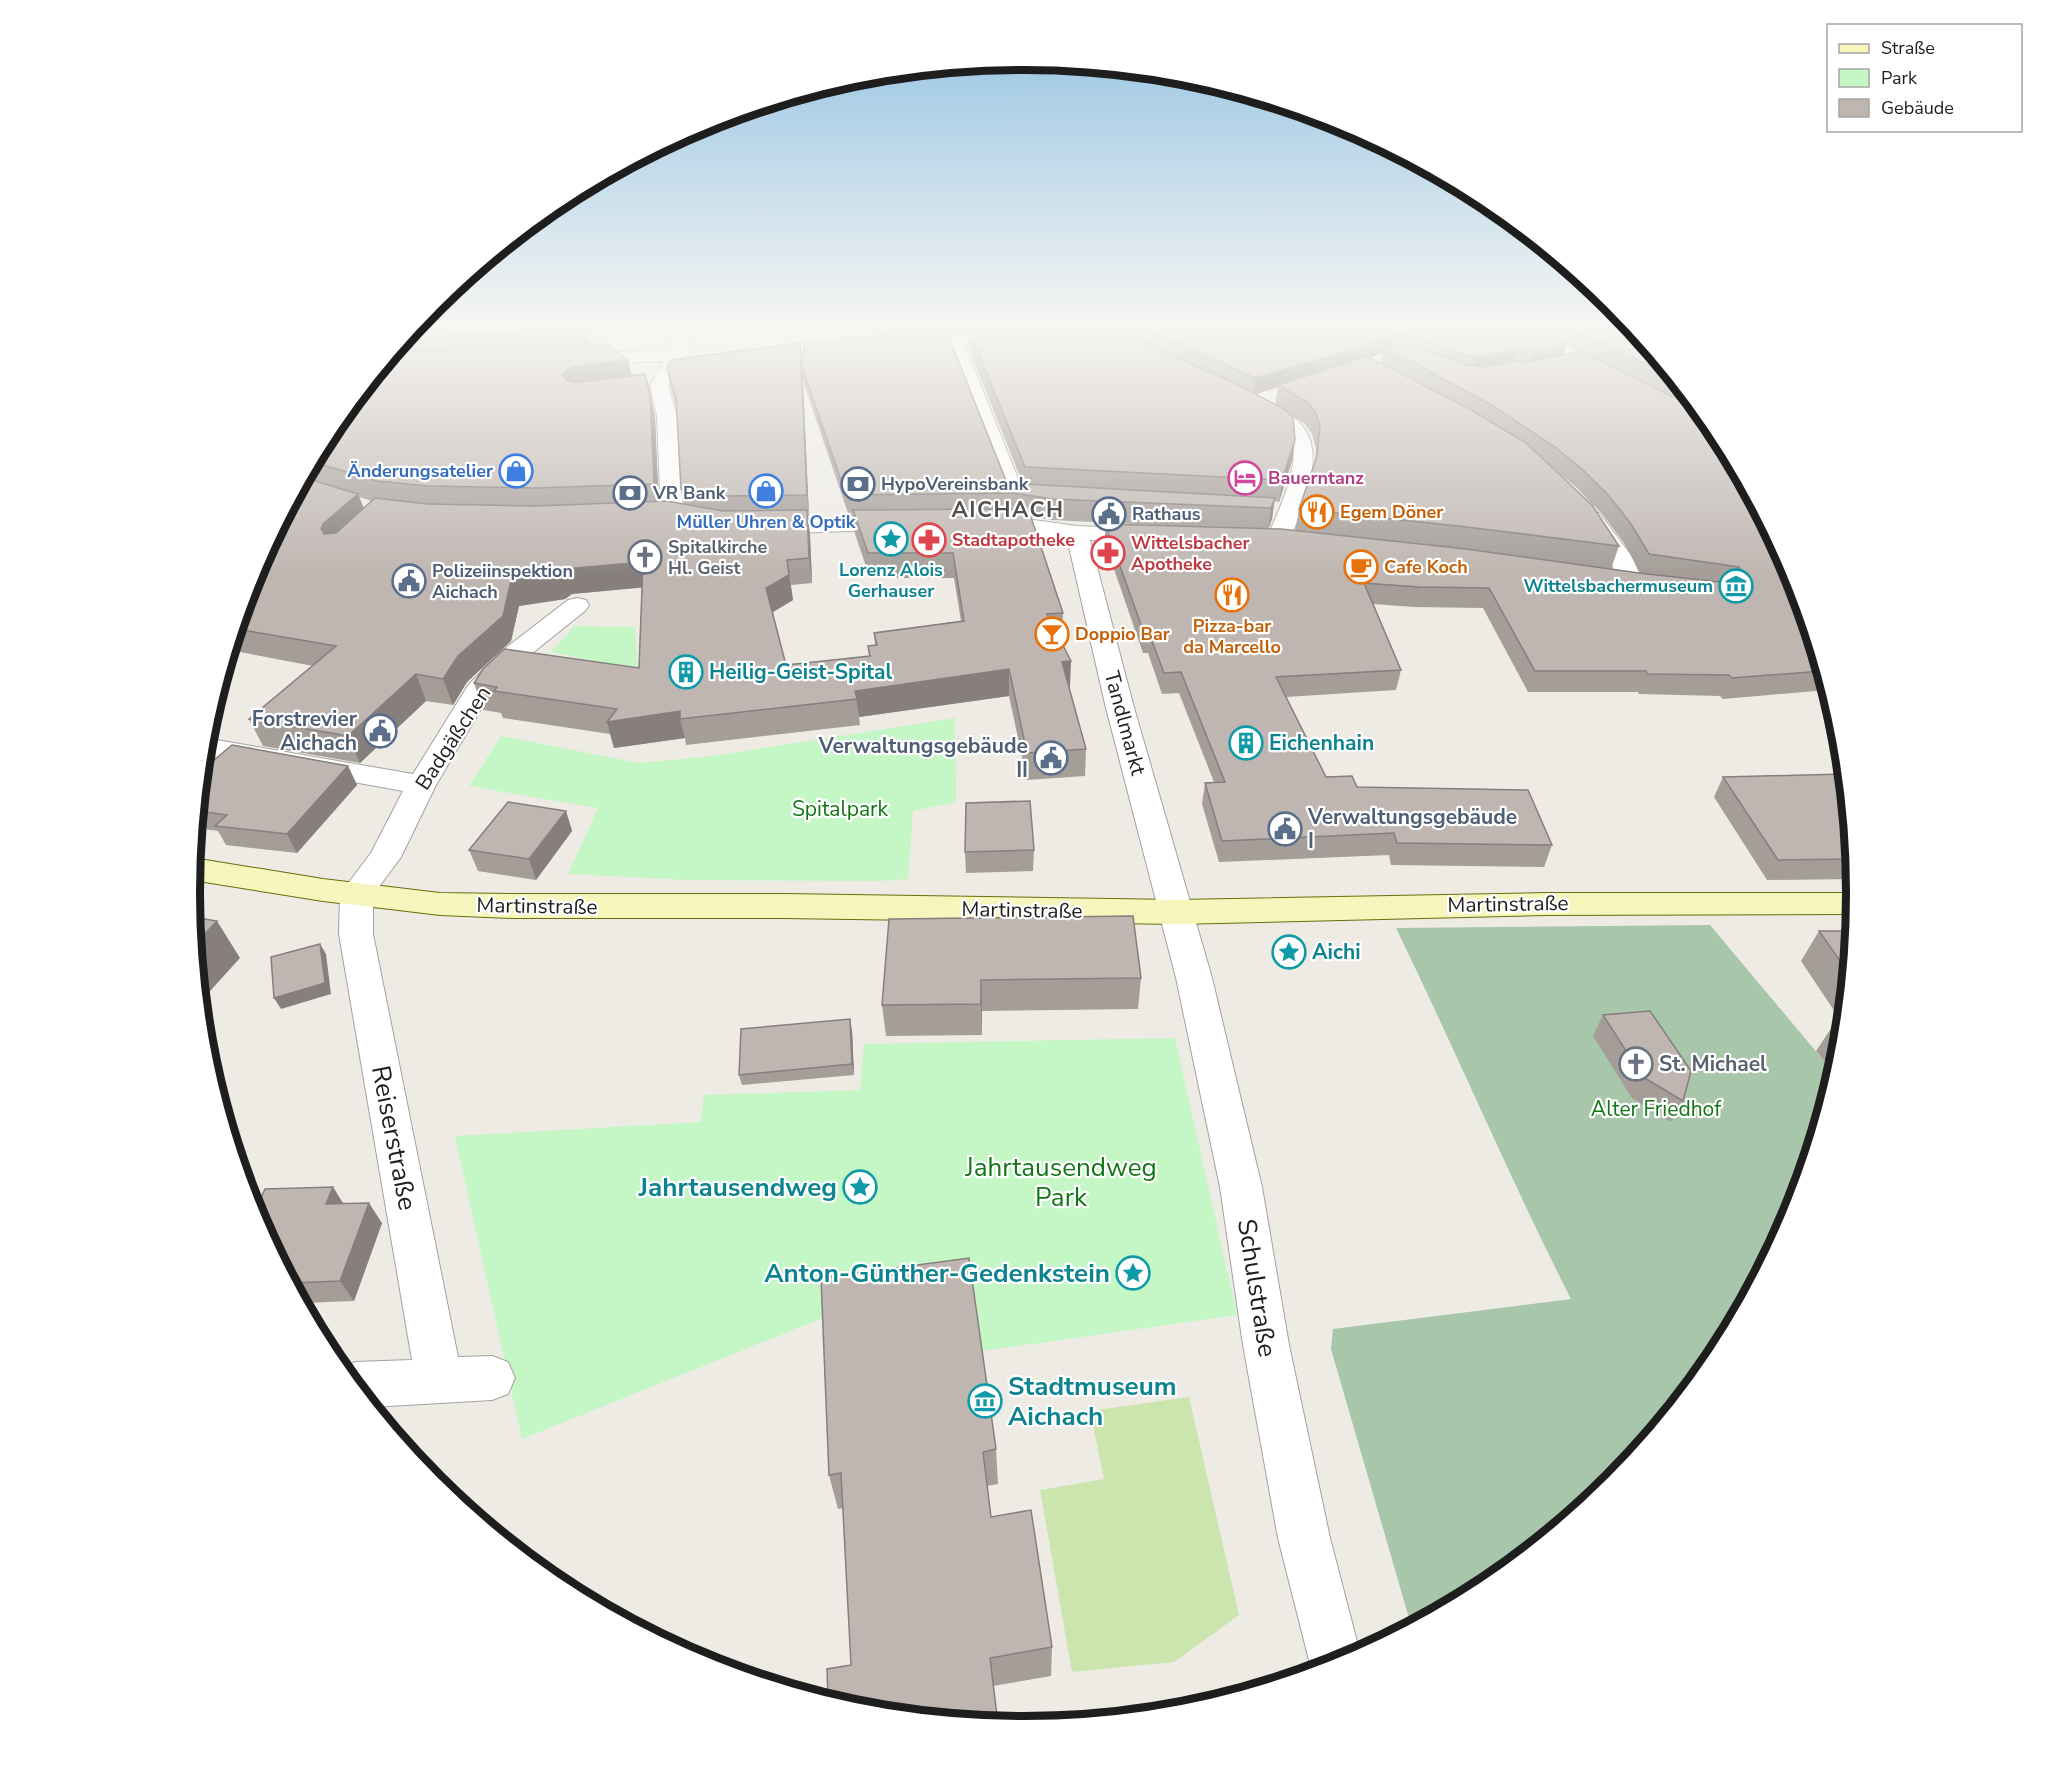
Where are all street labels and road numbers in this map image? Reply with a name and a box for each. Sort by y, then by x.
street label: Tandlmarkt [1098,668,1153,779]
street label: Badgäßchen [409,681,497,795]
street label: Martinstraße [1447,889,1569,919]
street label: Martinstraße [476,891,598,921]
street label: Martinstraße [961,895,1083,925]
street label: Reiserstraße [363,1063,425,1213]
street label: Schulstraße [1229,1217,1285,1359]

